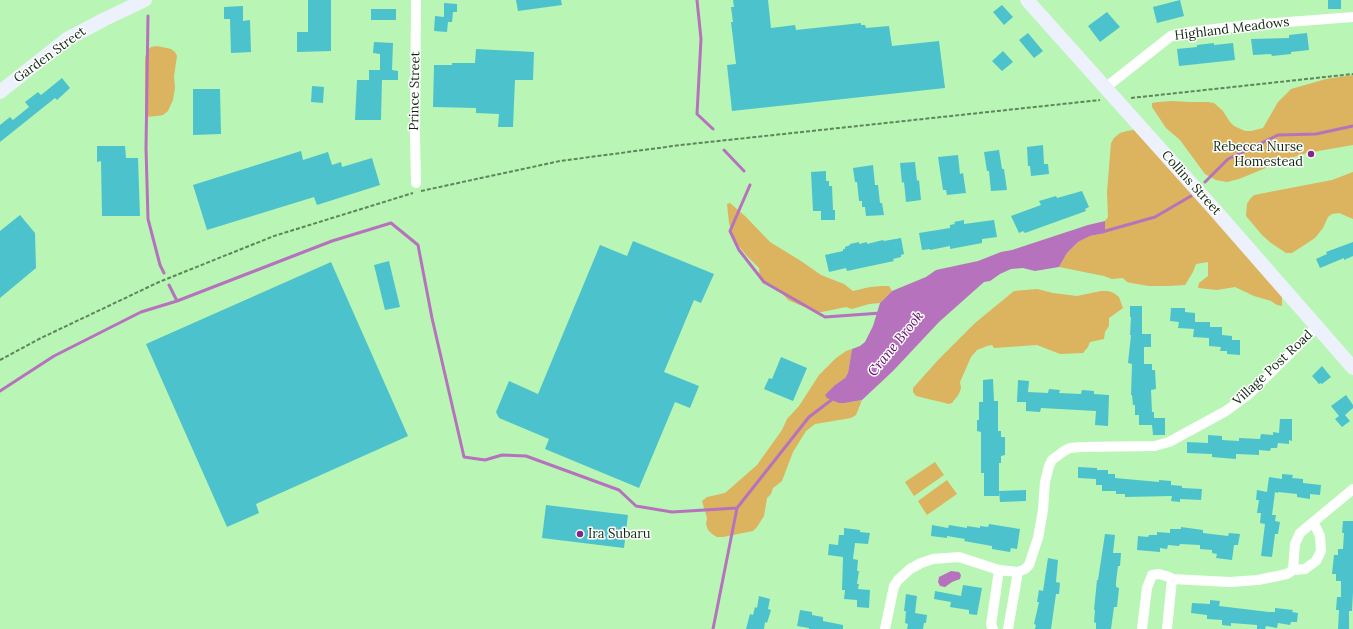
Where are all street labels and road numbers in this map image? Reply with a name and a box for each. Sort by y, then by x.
street label: Highland Meadows [1174,14,1290,44]
street label: Garden Street [11,24,89,86]
street label: Prince Street [407,51,423,131]
street label: Collins Street [1158,147,1224,219]
street label: Village Post Road [1230,327,1316,409]

